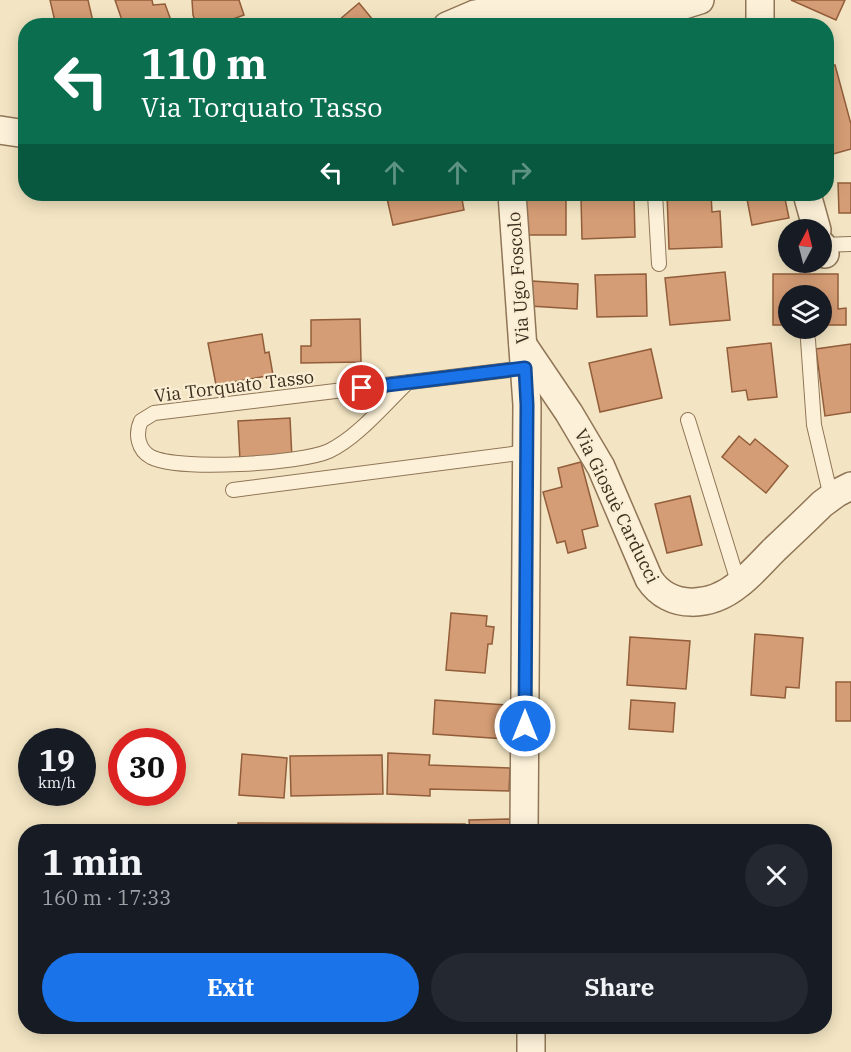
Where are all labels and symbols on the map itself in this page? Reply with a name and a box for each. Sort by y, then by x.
street label: Via Ugo Foscolo [502,211,534,345]
north arrow [778,219,832,273]
pin [336,362,387,413]
street label: Via Torquato Tasso [153,365,315,407]
street label: Via Giosuè Carducci [570,425,665,587]
position arrow [493,694,557,758]
speed limit sign: 30 [108,728,186,806]

